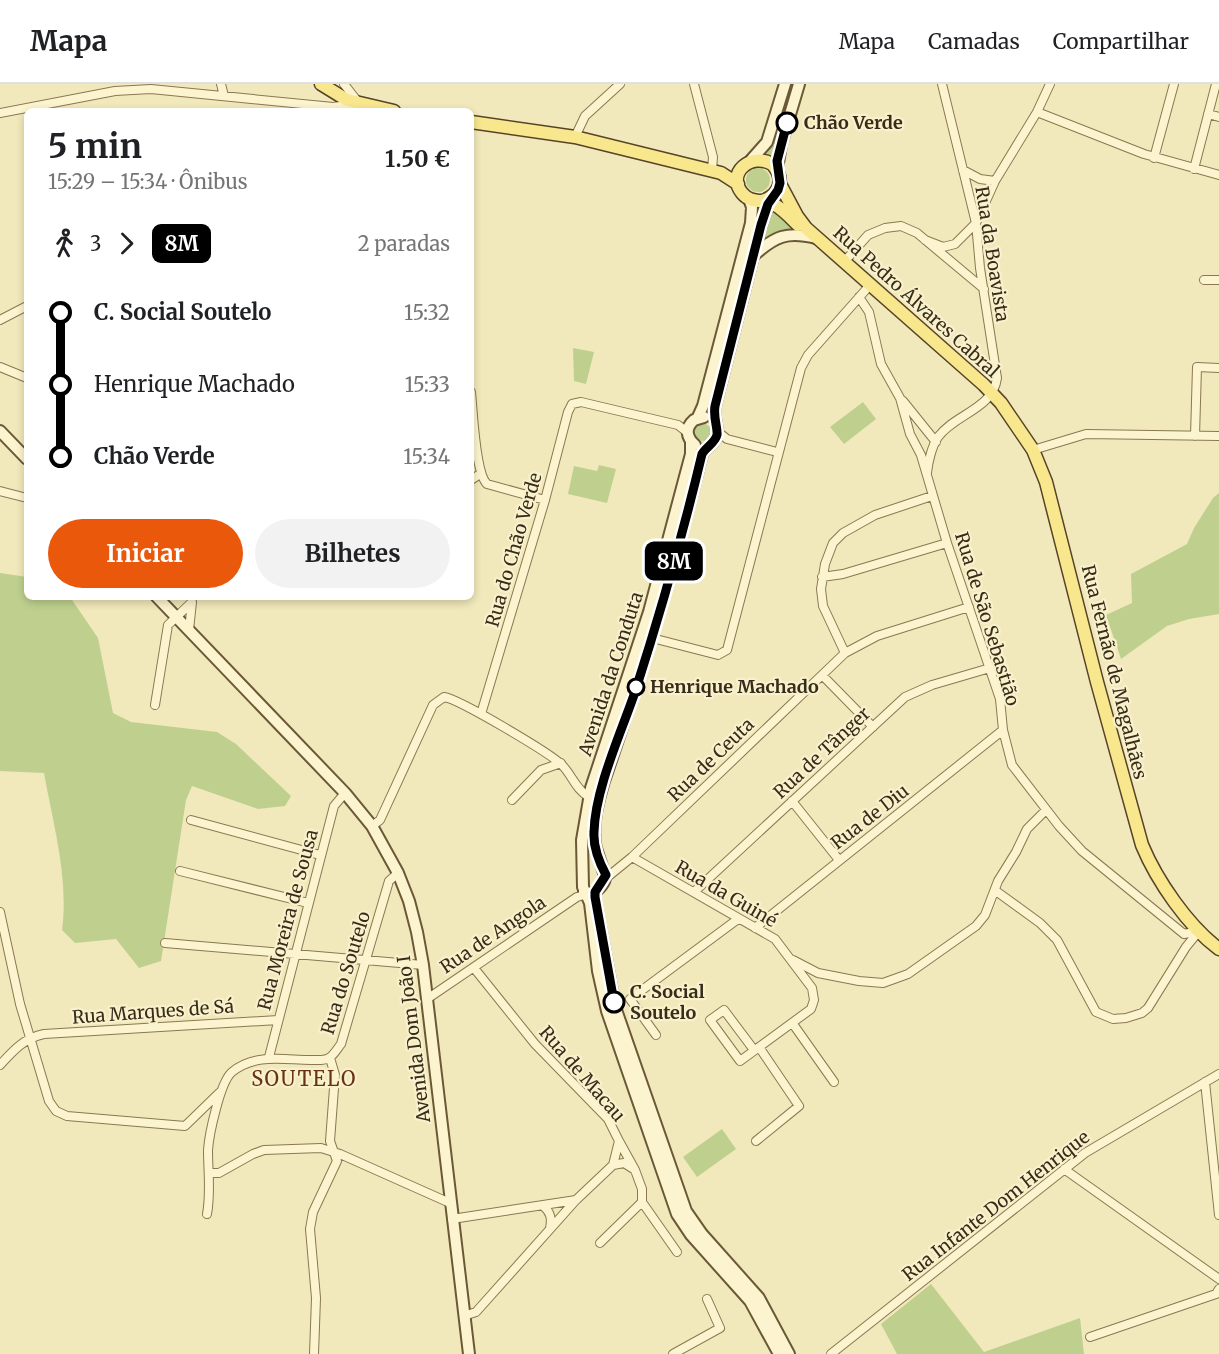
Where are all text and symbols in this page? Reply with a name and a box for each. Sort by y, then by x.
text: Mapa [30,23,107,59]
text: Mapa [839,28,895,55]
text: Camadas [928,28,1020,55]
text: Compartilhar [1053,28,1189,55]
place label: Chão Verde [804,111,903,134]
marker: Chão Verde [776,112,798,134]
text: 5 min [48,126,142,167]
text: 1.50 € [385,145,450,173]
text: 15:29 – 15:34 · Ônibus [48,169,247,194]
street label: Rua da Boavista [970,185,1015,324]
street label: Rua Pedro Álvares Cabral [829,221,1004,383]
icon: walk [48,227,81,260]
icon: forward [110,227,143,260]
text: 8M [164,230,199,257]
text: 3 [90,231,101,256]
text: 2 paradas [358,231,450,256]
text: C. Social Soutelo [94,298,271,326]
text: 15:32 [404,300,450,325]
text: Henrique Machado [94,370,295,398]
text: 15:33 [405,372,450,397]
text: Chão Verde [94,442,215,470]
text: 15:34 [403,444,450,469]
street label: Rua do Chão Verde [480,470,547,630]
button: Iniciar [48,519,243,588]
button: Bilhetes [255,519,450,588]
street label: Rua de São Sebastião [950,529,1025,709]
line badge: 8M [647,542,701,580]
text: 8M [657,548,691,575]
street label: Rua Fernão de Magalhães [1077,562,1152,782]
street label: Avenida da Conduta [573,589,648,760]
place label: Henrique Machado [650,675,819,698]
marker: Henrique Machado [627,678,645,696]
street label: Rua de Tânger [768,702,875,803]
street label: Rua de Ceuta [663,713,759,806]
street label: Rua de Diu [826,779,913,854]
street label: Rua Moreira de Sousa [252,827,323,1013]
street label: Rua da Guiné [671,855,781,932]
street label: Rua de Angola [435,890,550,978]
street label: Rua do Soutelo [316,908,375,1037]
street label: Avenida Dom João I [392,954,435,1125]
place label: C. Social Soutelo [630,980,705,1024]
marker: C. Social Soutelo [603,991,625,1013]
street label: Rua Marques de Sá [71,994,235,1029]
street label: Rua de Macau [535,1021,630,1126]
district label: SOUTELO [251,1066,357,1091]
street label: Rua Infante Dom Henrique [897,1125,1094,1286]

